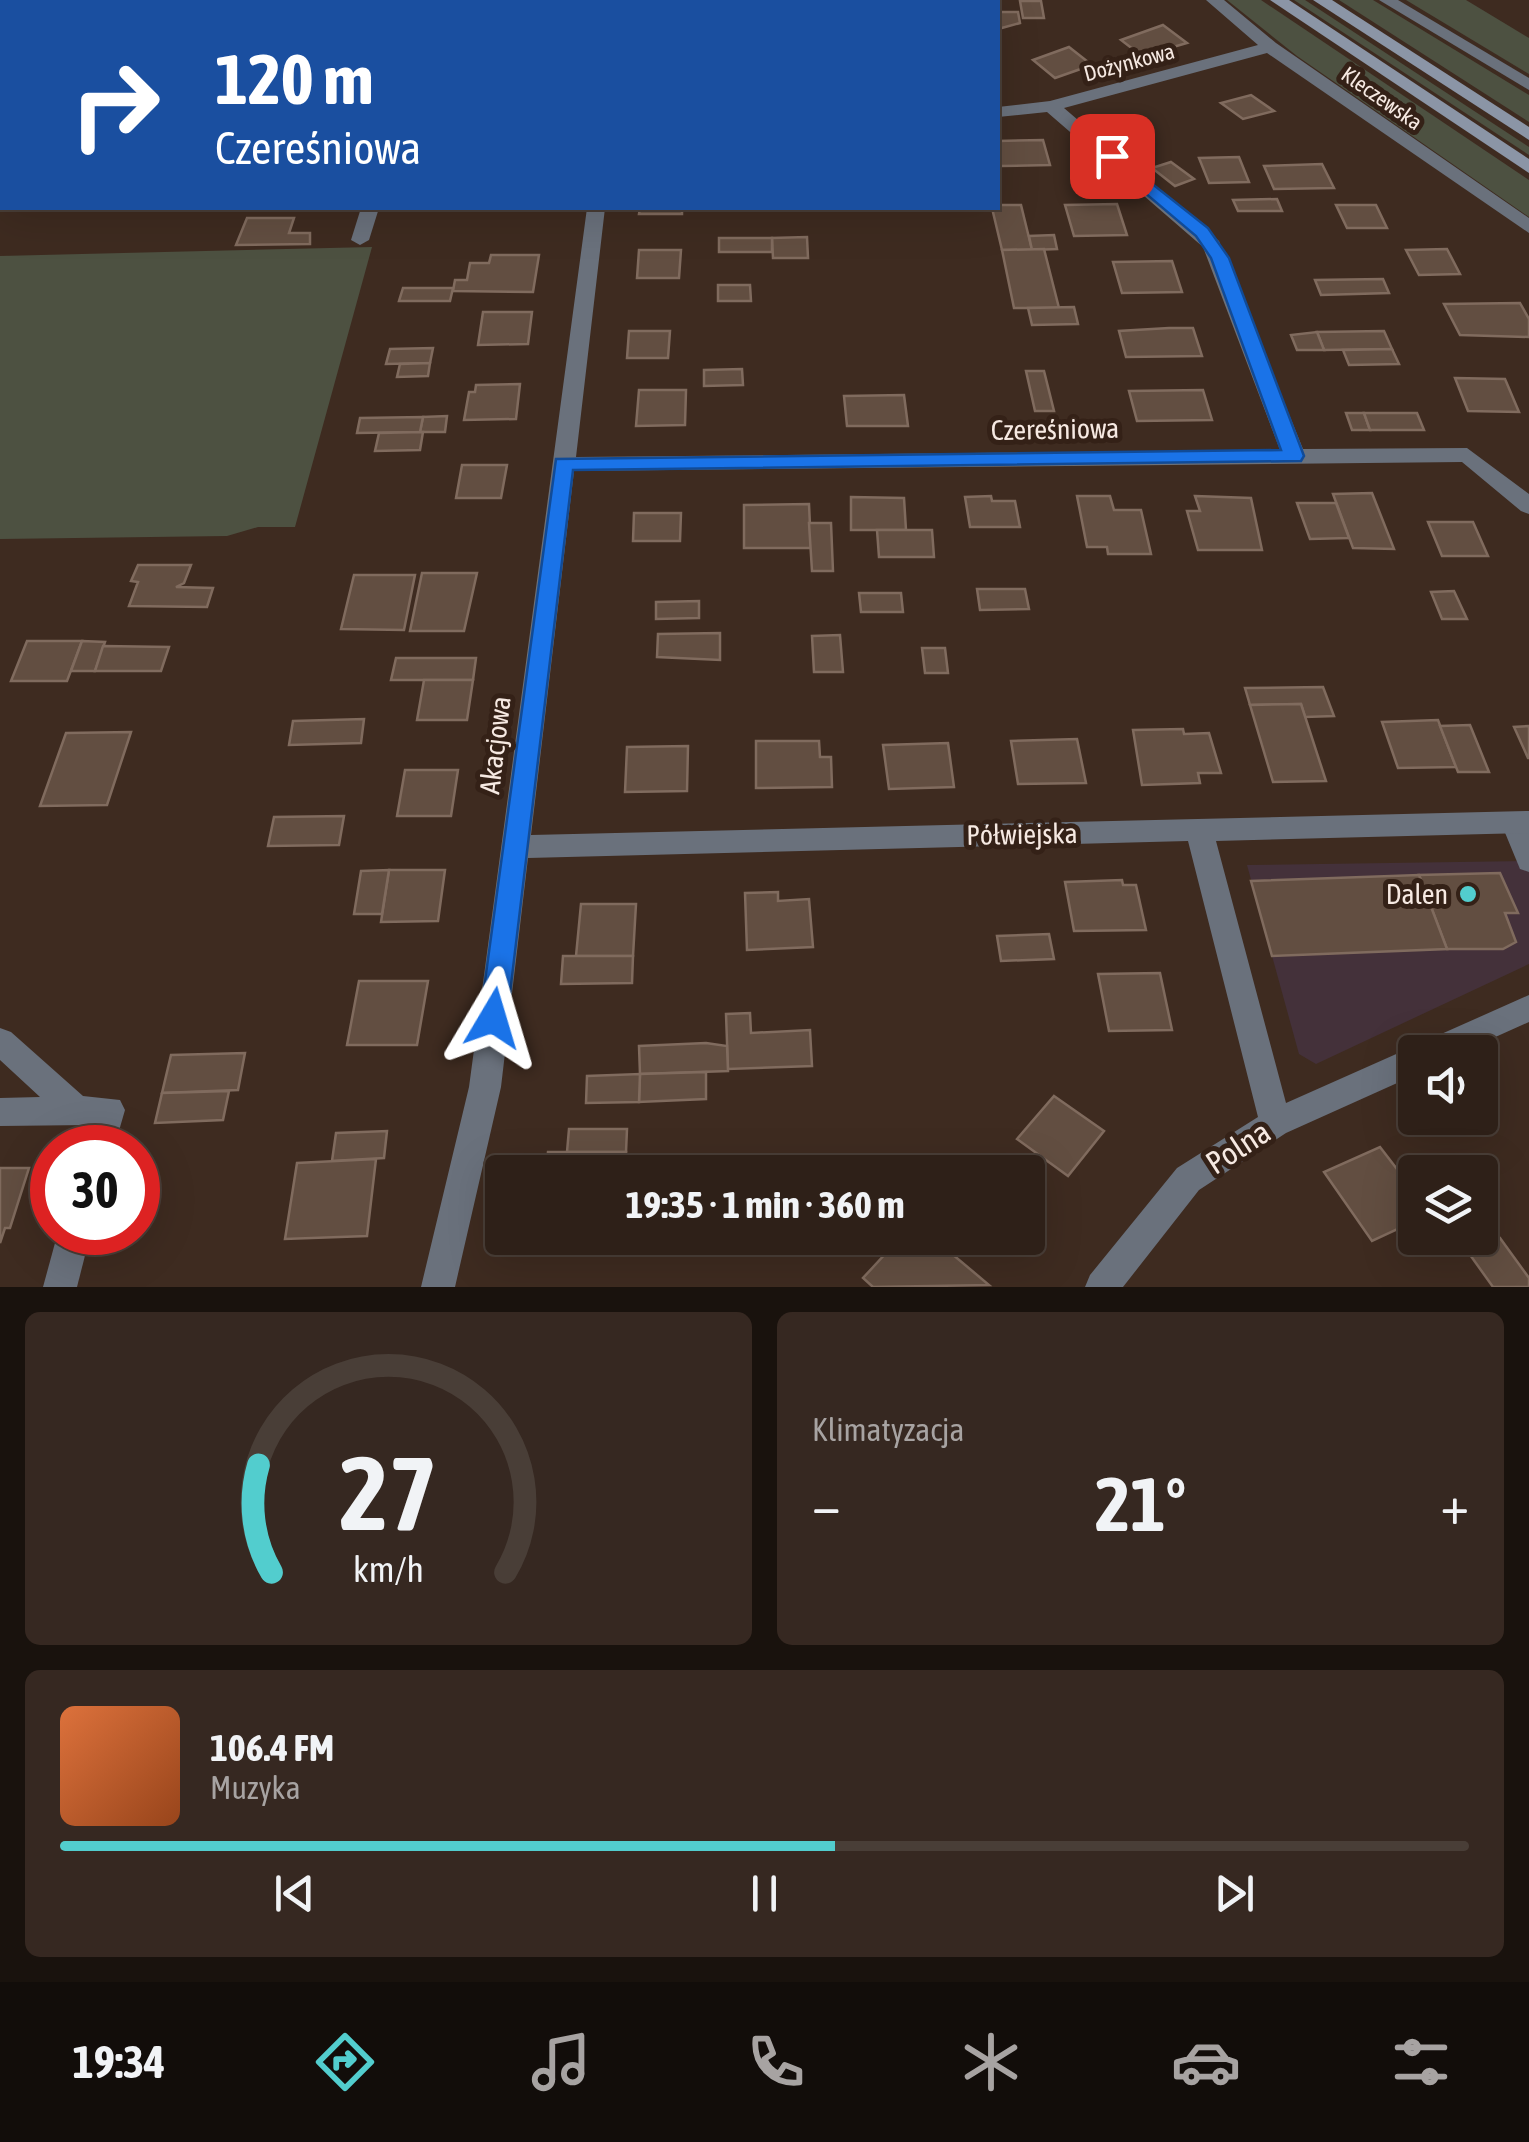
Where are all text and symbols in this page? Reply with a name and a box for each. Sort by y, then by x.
street label: Dożynkowa [1081,37,1177,87]
text: 120 m [215,39,374,119]
icon: right [50,40,180,170]
street label: Kleczewska [1337,61,1427,135]
pin [1070,114,1155,199]
text: Czereśniowa [215,122,421,174]
icon: arrive [1085,129,1140,184]
street label: Czereśniowa [991,412,1119,446]
street label: Akacjowa [473,694,517,796]
street label: Półwiejska [966,817,1078,851]
place label: Dalen [1386,878,1448,910]
marker: Dalen [1457,883,1479,905]
position arrow [441,966,545,1070]
map controls [1398,1035,1498,1255]
button: sound [1398,1035,1498,1135]
street label: Polna [1199,1113,1277,1181]
speed limit sign: 30 [30,1125,160,1255]
button: layers [1398,1155,1498,1255]
text: 19:35 · 1 min · 360 m [625,1183,905,1226]
text: Klimatyzacja [812,1411,964,1448]
text: 27 [340,1433,437,1552]
text: 21° [1095,1461,1186,1547]
text: − [812,1473,841,1536]
text: + [1440,1473,1469,1536]
text: km/h [353,1549,424,1590]
text: 106.4 FM [210,1726,334,1769]
text: Muzyka [210,1769,301,1806]
icon: previous [267,1866,322,1921]
icon: pause [737,1866,792,1921]
icon: next [1207,1866,1262,1921]
icon: directions [310,2027,380,2097]
icon: music [526,2027,596,2097]
icon: phone [741,2027,811,2097]
icon: climate [956,2027,1026,2097]
icon: car [1171,2027,1241,2097]
icon: filters [1386,2027,1456,2097]
text: 19:34 [73,2036,165,2088]

